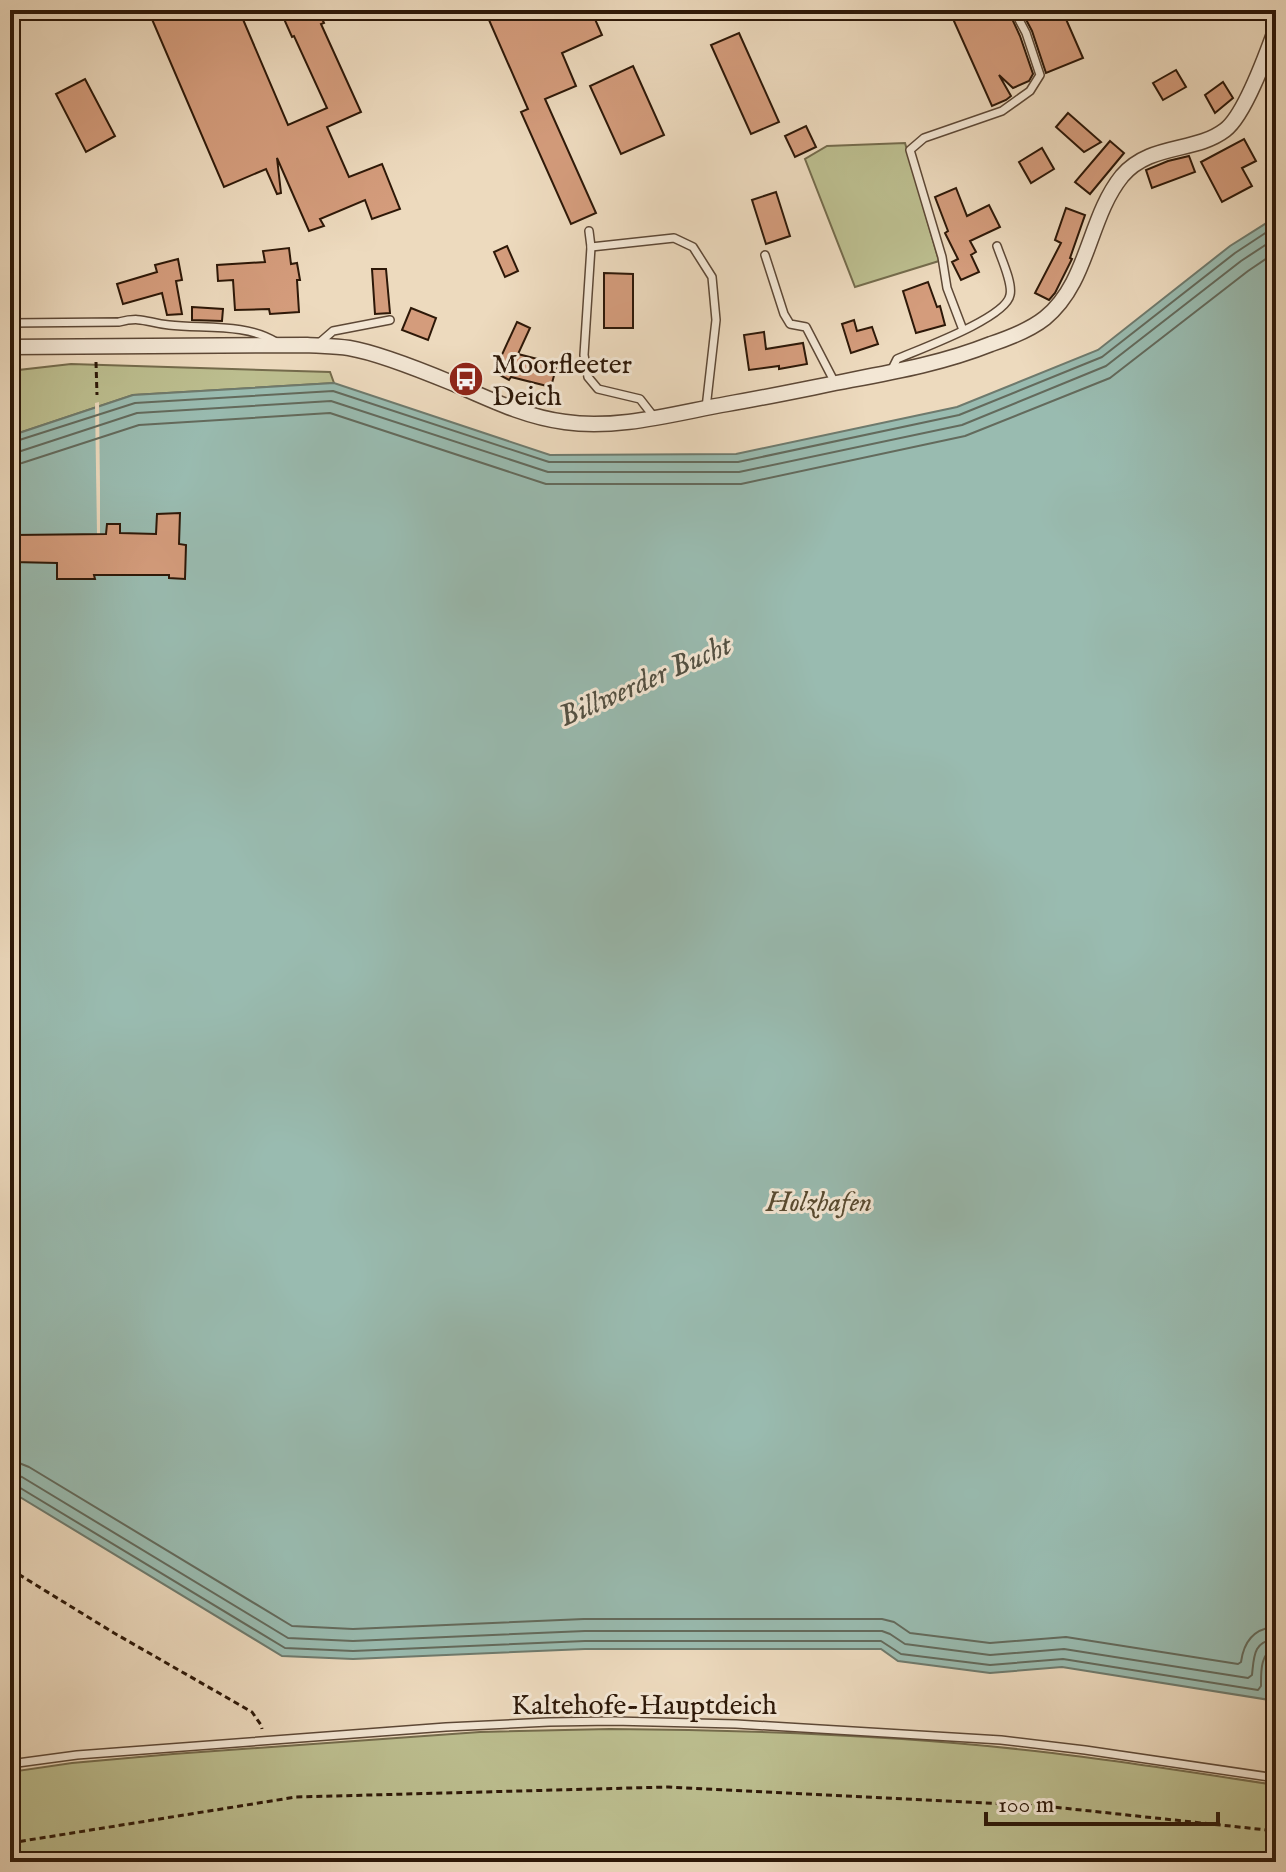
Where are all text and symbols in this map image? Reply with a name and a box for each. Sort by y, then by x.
place label: Moorfleeter Deich [492,348,632,415]
bus stop icon: Moorfleeter Deich [447,360,485,398]
water label: Billwerder Bucht [553,626,739,737]
park label: Holzhafen [765,1186,872,1221]
street label: Kaltehofe-Hauptdeich [511,1689,777,1724]
scale bar [986,1776,1218,1826]
text: 100 m [998,1790,1054,1821]

